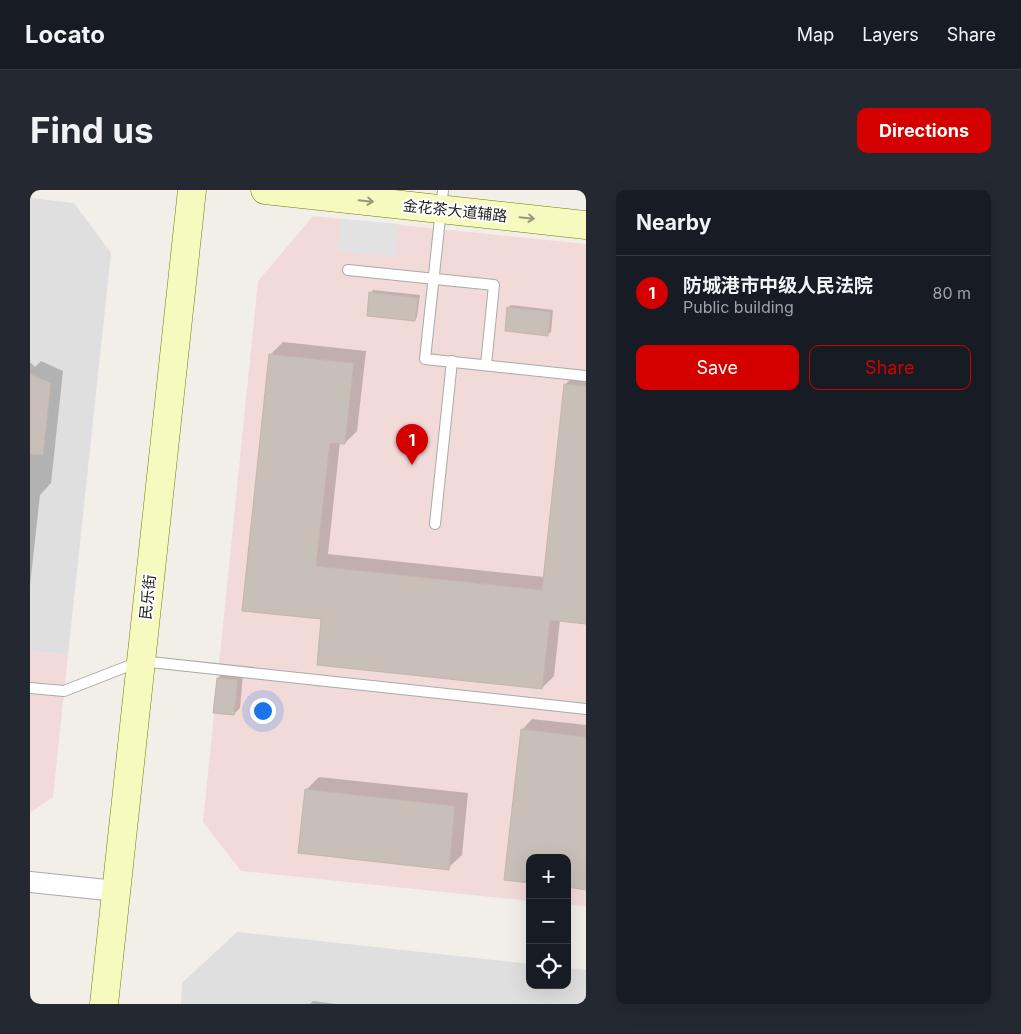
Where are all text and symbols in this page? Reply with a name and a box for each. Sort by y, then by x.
text: Locato [25,20,105,49]
text: Map [797,24,834,45]
text: Layers [862,24,919,45]
text: Share [947,24,996,45]
button: Directions [857,108,991,153]
text: Find us [30,109,154,151]
one-way arrow [358,196,374,206]
street label: 金花茶大道辅路 [402,196,508,225]
text: Nearby [636,210,711,235]
one-way arrow [519,214,535,223]
text: 防城港市中级人民法院 [683,274,873,297]
text: 1 [649,283,655,303]
text: 80 m [932,283,971,303]
text: Public building [683,297,794,317]
button: Save [636,345,799,390]
button: Share [809,345,971,390]
pin: 1 [396,424,428,465]
street label: 民乐街 [136,574,159,620]
your location [250,698,276,724]
map controls [526,854,571,989]
button: + [526,854,571,899]
button: − [526,899,571,944]
button: locate [526,944,571,989]

